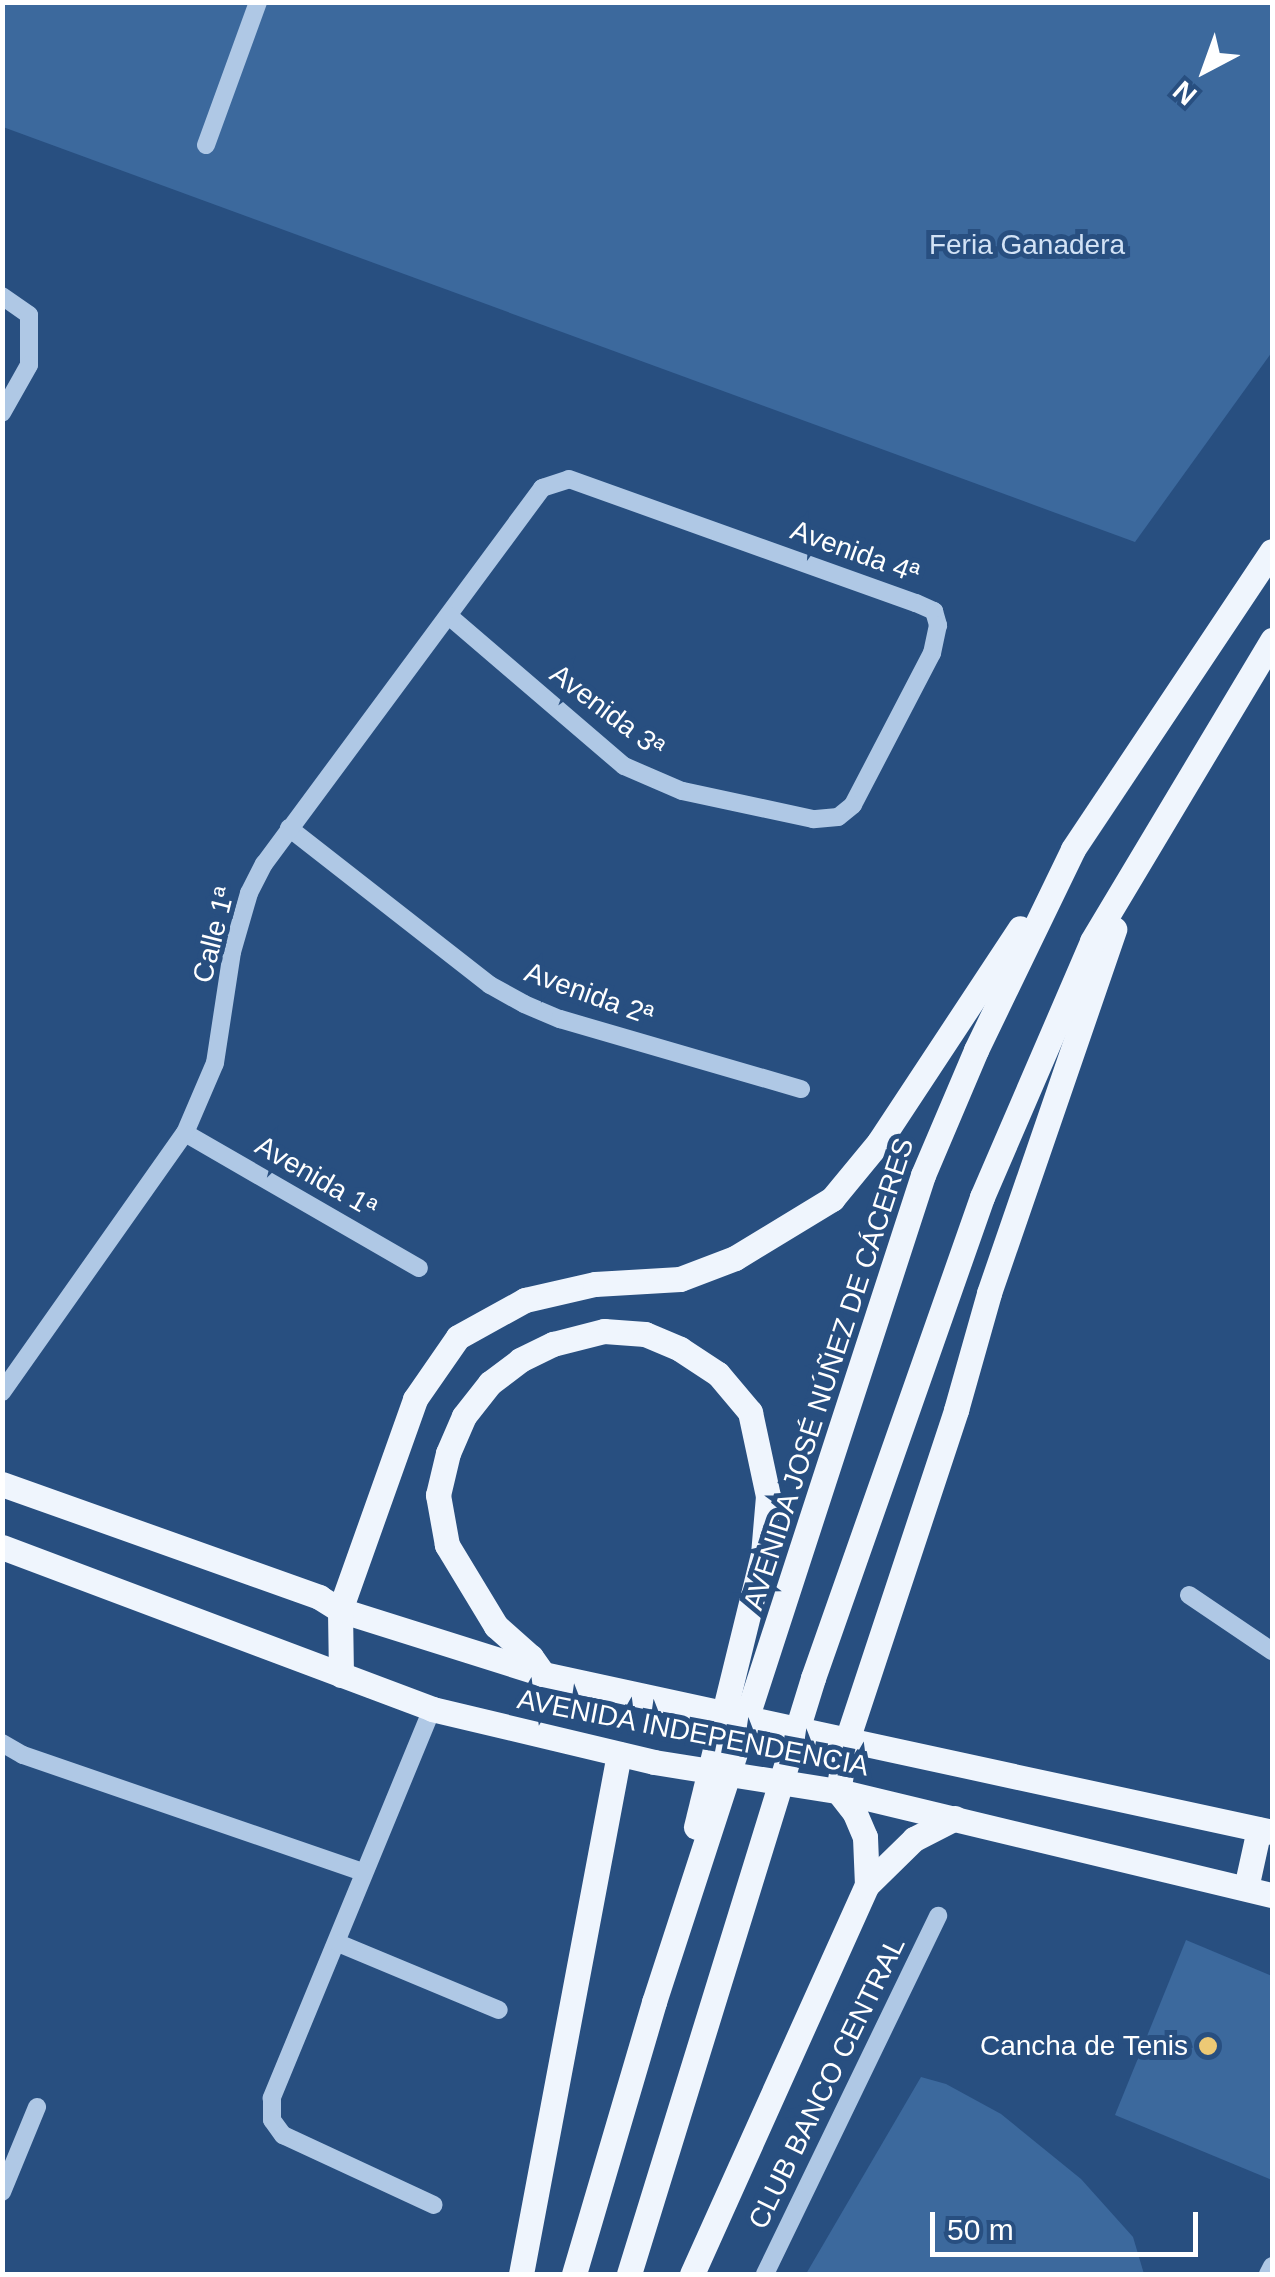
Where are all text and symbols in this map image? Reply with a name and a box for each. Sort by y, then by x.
north arrow [1155,20,1255,120]
text: N [1167,75,1203,111]
park label: Feria Ganadera [929,228,1125,262]
street label: Avenida 4ª [786,513,924,591]
street label: Avenida 3ª [543,657,671,765]
street label: Calle 1ª [186,884,242,986]
street label: Avenida 2ª [520,955,658,1033]
street label: Avenida 1ª [249,1129,383,1225]
street label: AVENIDA JOSÉ NÚÑEZ DE CÁCERES [736,1133,922,1615]
street label: AVENIDA INDEPENDENCIA [514,1682,872,1784]
street label: CLUB BANCO CENTRAL [742,1932,912,2234]
place label: Cancha de Tenis [979,2029,1188,2063]
marker: Cancha de Tenis [1197,2035,1219,2057]
scale bar [935,2192,1202,2254]
text: 50 m [947,2213,1014,2246]

